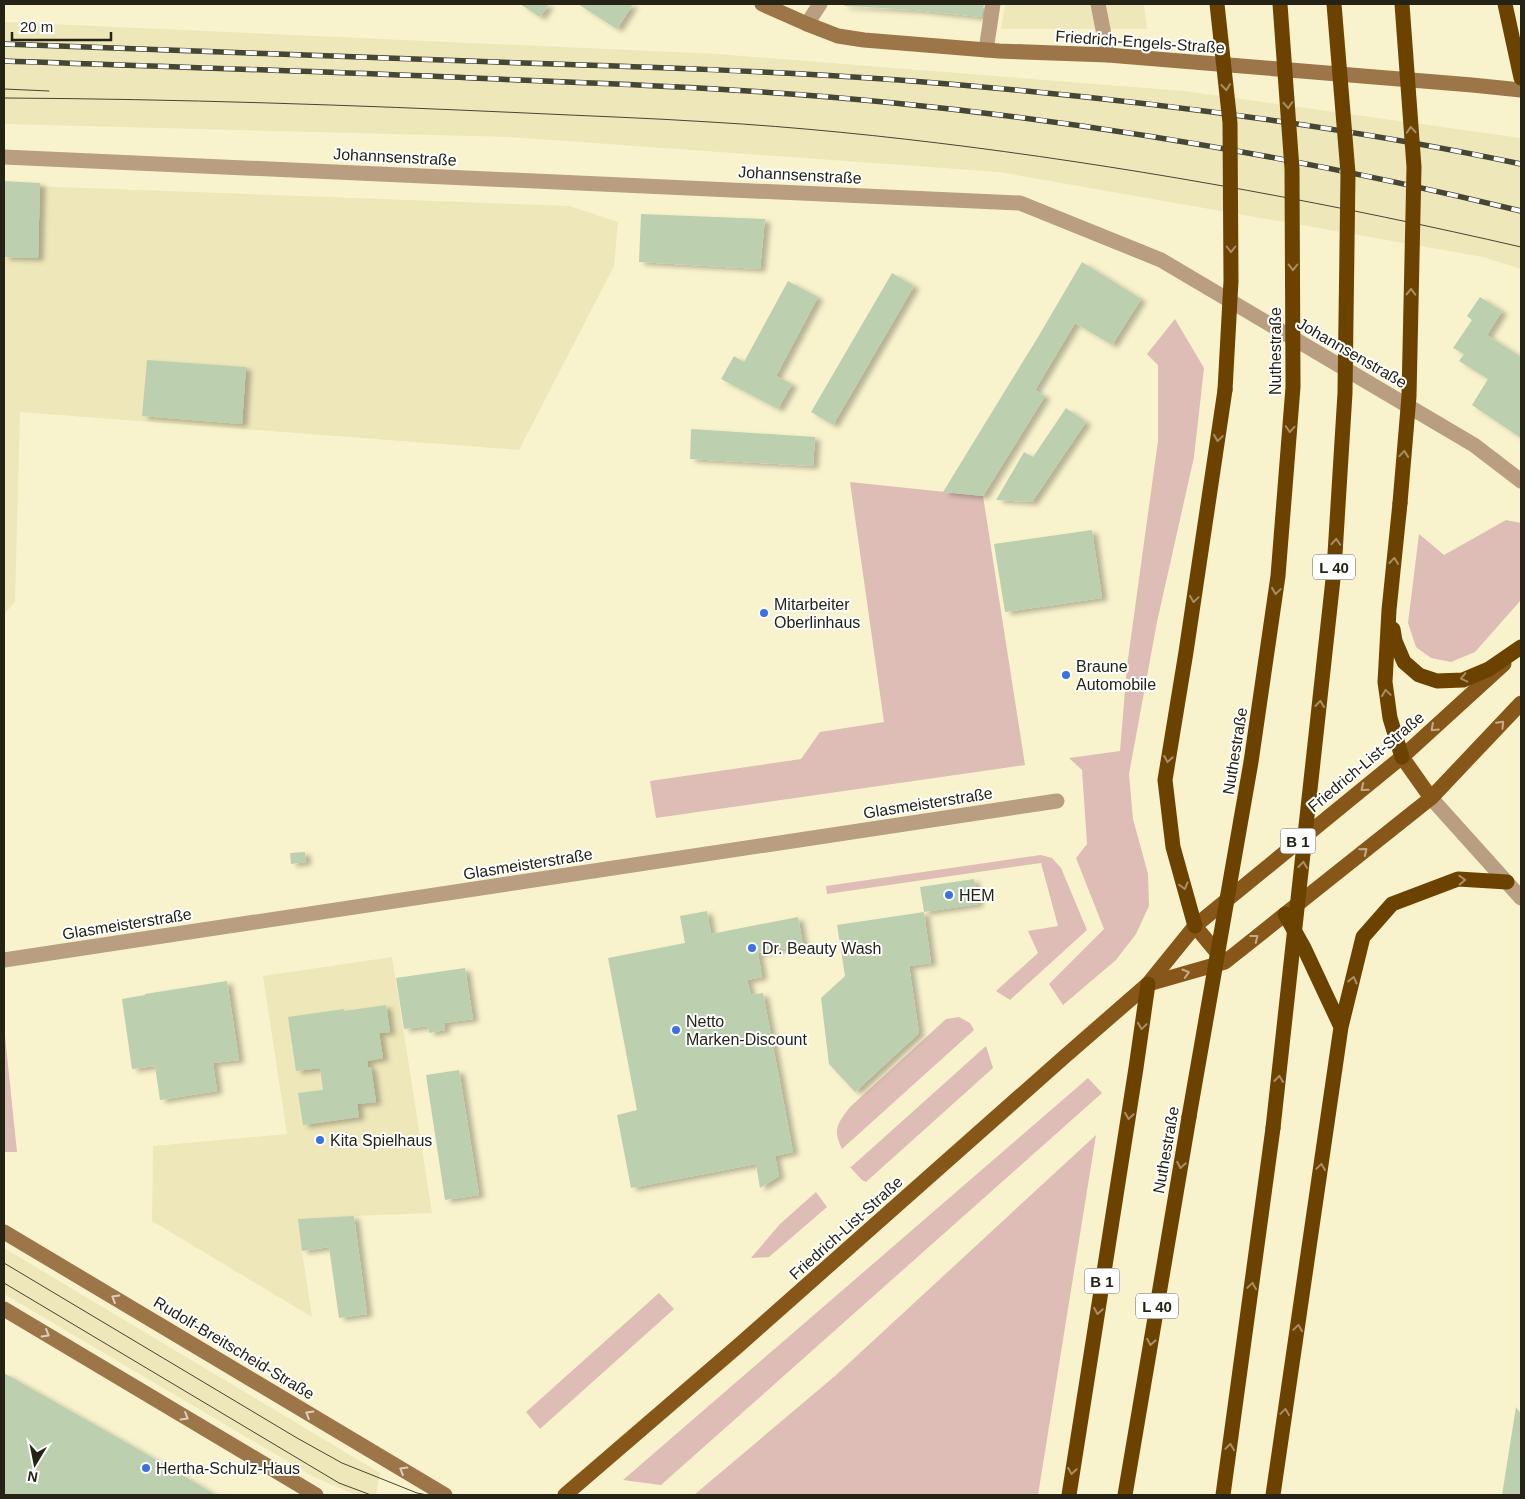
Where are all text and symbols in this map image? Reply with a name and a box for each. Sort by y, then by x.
scale bar [12,10,111,42]
text: 20 m [20,18,53,35]
street label: Friedrich-Engels-Straße [1055,28,1225,56]
one-way arrow [1220,83,1231,91]
one-way arrow [1282,101,1293,109]
one-way arrow [1406,125,1417,133]
street label: Johannsenstraße [333,145,457,169]
street label: Johannsenstraße [738,163,862,187]
one-way arrow [1226,246,1236,254]
one-way arrow [1287,263,1298,271]
one-way arrow [1406,288,1416,296]
street label: Nuthestraße [1267,307,1284,395]
street label: Johannsenstraße [1294,315,1410,391]
one-way arrow [1284,426,1295,434]
one-way arrow [1213,434,1224,442]
one-way arrow [1398,450,1409,458]
one-way arrow [1330,538,1341,546]
road number: L 40 [1313,554,1355,580]
one-way arrow [1388,557,1399,565]
one-way arrow [1272,587,1282,596]
one-way arrow [1190,594,1200,603]
place label: Mitarbeiter Oberlinhaus [774,596,860,631]
marker: Mitarbeiter Oberlinhaus [758,607,770,619]
place label: Braune Automobile [1076,658,1156,693]
marker: Braune Automobile [1060,669,1072,681]
one-way arrow [1459,672,1468,683]
one-way arrow [1382,688,1392,697]
one-way arrow [1314,700,1325,708]
street label: Nuthestraße [1220,706,1250,796]
street label: Friedrich-List-Straße [1305,709,1427,815]
one-way arrow [1495,721,1504,730]
one-way arrow [1430,722,1439,731]
one-way arrow [1164,755,1174,763]
one-way arrow [1361,782,1370,791]
street label: Glasmeisterstraße [862,784,994,822]
road number: B 1 [1280,828,1316,854]
street label: Glasmeisterstraße [462,845,594,883]
one-way arrow [1358,849,1367,857]
one-way arrow [1297,861,1308,869]
one-way arrow [1458,875,1466,886]
one-way arrow [1178,882,1189,891]
place label: HEM [959,887,995,904]
marker: HEM [943,889,955,901]
street label: Glasmeisterstraße [61,905,193,943]
one-way arrow [1249,936,1258,944]
place label: Dr. Beauty Wash [762,940,881,957]
marker: Dr. Beauty Wash [746,942,758,954]
one-way arrow [1182,969,1190,979]
one-way arrow [1347,975,1358,984]
place label: Netto Marken-Discount [686,1013,807,1048]
one-way arrow [1137,1022,1148,1030]
marker: Netto Marken-Discount [670,1024,682,1036]
one-way arrow [1273,1075,1284,1083]
street label: Nuthestraße [1150,1105,1182,1195]
one-way arrow [1124,1112,1134,1120]
place label: Kita Spielhaus [330,1132,432,1149]
marker: Kita Spielhaus [314,1134,326,1146]
one-way arrow [1177,1160,1187,1169]
one-way arrow [1315,1163,1326,1171]
street label: Friedrich-List-Straße [786,1173,906,1283]
road number: B 1 [1084,1268,1120,1294]
one-way arrow [1246,1282,1257,1290]
street label: Rudolf-Breitscheid-Straße [151,1293,317,1403]
one-way arrow [111,1294,120,1304]
road number: L 40 [1136,1294,1178,1318]
one-way arrow [1093,1307,1103,1315]
one-way arrow [1292,1324,1302,1333]
one-way arrow [40,1328,49,1338]
one-way arrow [1146,1338,1157,1346]
one-way arrow [1280,1408,1290,1417]
one-way arrow [305,1410,314,1420]
one-way arrow [180,1411,189,1421]
north arrow [10,1439,60,1489]
one-way arrow [1224,1443,1234,1451]
place label: Hertha-Schulz-Haus [156,1460,300,1477]
marker: Hertha-Schulz-Haus [140,1462,152,1474]
one-way arrow [400,1467,409,1477]
one-way arrow [1068,1467,1078,1476]
text: N [26,1468,39,1486]

